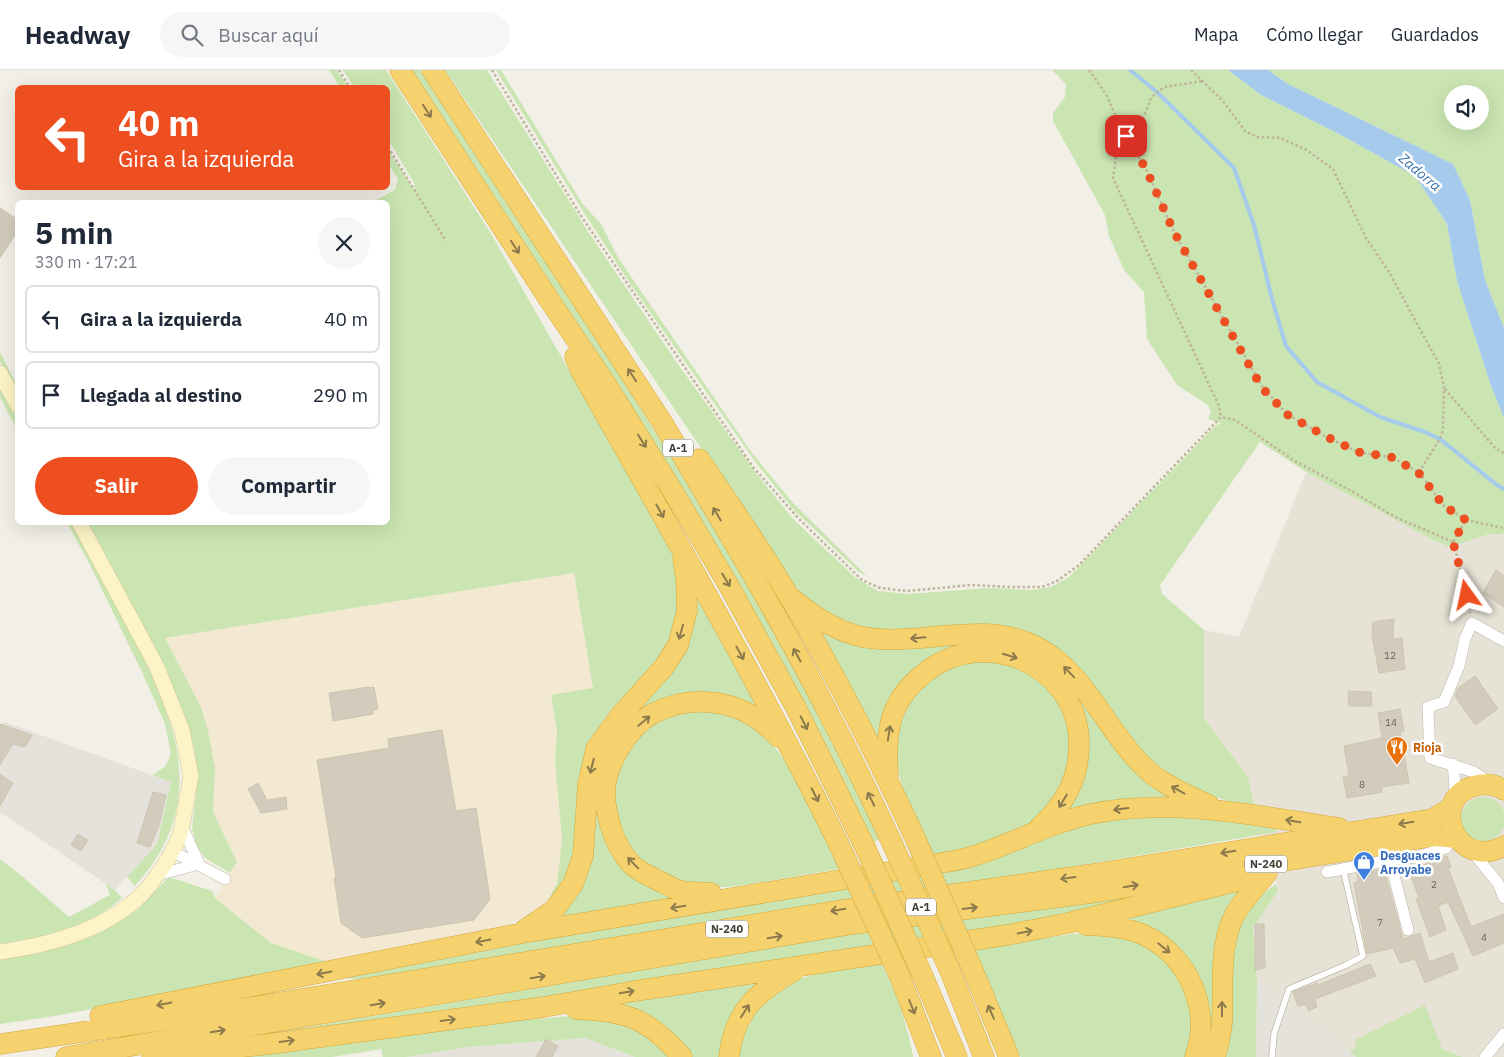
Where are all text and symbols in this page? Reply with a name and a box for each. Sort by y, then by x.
search box [160,12,510,57]
text: Headway [25,19,130,51]
icon: search [178,21,206,49]
text: Buscar aquí [218,23,319,47]
text: Mapa [1194,23,1238,46]
text: Cómo llegar [1266,23,1363,46]
text: Guardados [1391,23,1479,46]
map controls [1444,85,1489,130]
button: sound [1444,85,1489,130]
text: 40 m [118,100,200,146]
one-way arrow [421,104,432,118]
icon: left [35,105,100,170]
pin [1105,115,1147,157]
icon: arrive [1112,122,1140,150]
text: Gira a la izquierda [118,144,294,173]
water label: Zadorra [1394,148,1445,195]
text: 5 min [35,213,113,252]
button: close [318,217,370,269]
one-way arrow [510,240,520,254]
text: 330 m · 17:21 [35,252,137,272]
icon: left [37,305,65,333]
text: Gira a la izquierda [80,307,242,331]
text: 40 m [324,307,368,331]
one-way arrow [626,369,636,383]
icon: arrive [37,381,65,409]
text: Llegada al destino [80,383,242,407]
text: 290 m [313,383,368,407]
one-way arrow [637,434,647,448]
road number: A-1 [663,439,693,456]
button: Salir [35,457,198,515]
button: Compartir [208,457,370,515]
one-way arrow [655,504,665,519]
one-way arrow [711,507,721,521]
position arrow [1440,568,1492,620]
one-way arrow [721,573,731,587]
one-way arrow [676,624,686,640]
one-way arrow [910,633,926,643]
one-way arrow [735,646,745,661]
one-way arrow [792,648,801,663]
house number: 12 [1384,649,1396,662]
one-way arrow [1002,651,1018,661]
one-way arrow [1063,665,1075,678]
one-way arrow [638,715,651,726]
one-way arrow [800,715,809,730]
house number: 14 [1385,716,1397,729]
one-way arrow [884,725,894,741]
restaurant icon: Rioja [1385,735,1409,766]
place label: Rioja [1413,740,1442,755]
one-way arrow [587,757,596,773]
house number: 8 [1359,778,1365,791]
one-way arrow [1171,785,1186,794]
one-way arrow [811,787,820,802]
one-way arrow [866,792,876,807]
one-way arrow [1058,793,1068,807]
one-way arrow [1113,805,1129,815]
one-way arrow [1286,816,1302,826]
one-way arrow [1398,818,1414,828]
one-way arrow [1221,848,1237,858]
place label: Desguaces Arroyabe [1380,848,1441,877]
shop icon: Desguaces Arroyabe [1352,850,1376,881]
road number: N-240 [1245,856,1287,872]
one-way arrow [627,857,639,869]
one-way arrow [1060,873,1076,883]
house number: 2 [1431,878,1437,891]
one-way arrow [1123,880,1139,890]
road number: A-1 [906,899,936,916]
one-way arrow [670,902,686,912]
one-way arrow [962,903,978,913]
one-way arrow [830,906,846,916]
house number: 7 [1377,916,1383,929]
road number: N-240 [706,921,748,938]
one-way arrow [1016,926,1032,936]
house number: 4 [1481,931,1487,944]
one-way arrow [767,932,783,942]
one-way arrow [476,936,492,946]
one-way arrow [1157,943,1170,954]
one-way arrow [316,968,332,978]
one-way arrow [530,972,546,982]
one-way arrow [619,987,635,997]
one-way arrow [370,998,386,1008]
one-way arrow [157,999,173,1009]
one-way arrow [908,999,917,1014]
one-way arrow [1217,1001,1227,1018]
one-way arrow [740,1005,750,1019]
one-way arrow [985,1005,994,1020]
one-way arrow [440,1015,456,1025]
one-way arrow [209,1025,225,1035]
one-way arrow [279,1036,295,1046]

